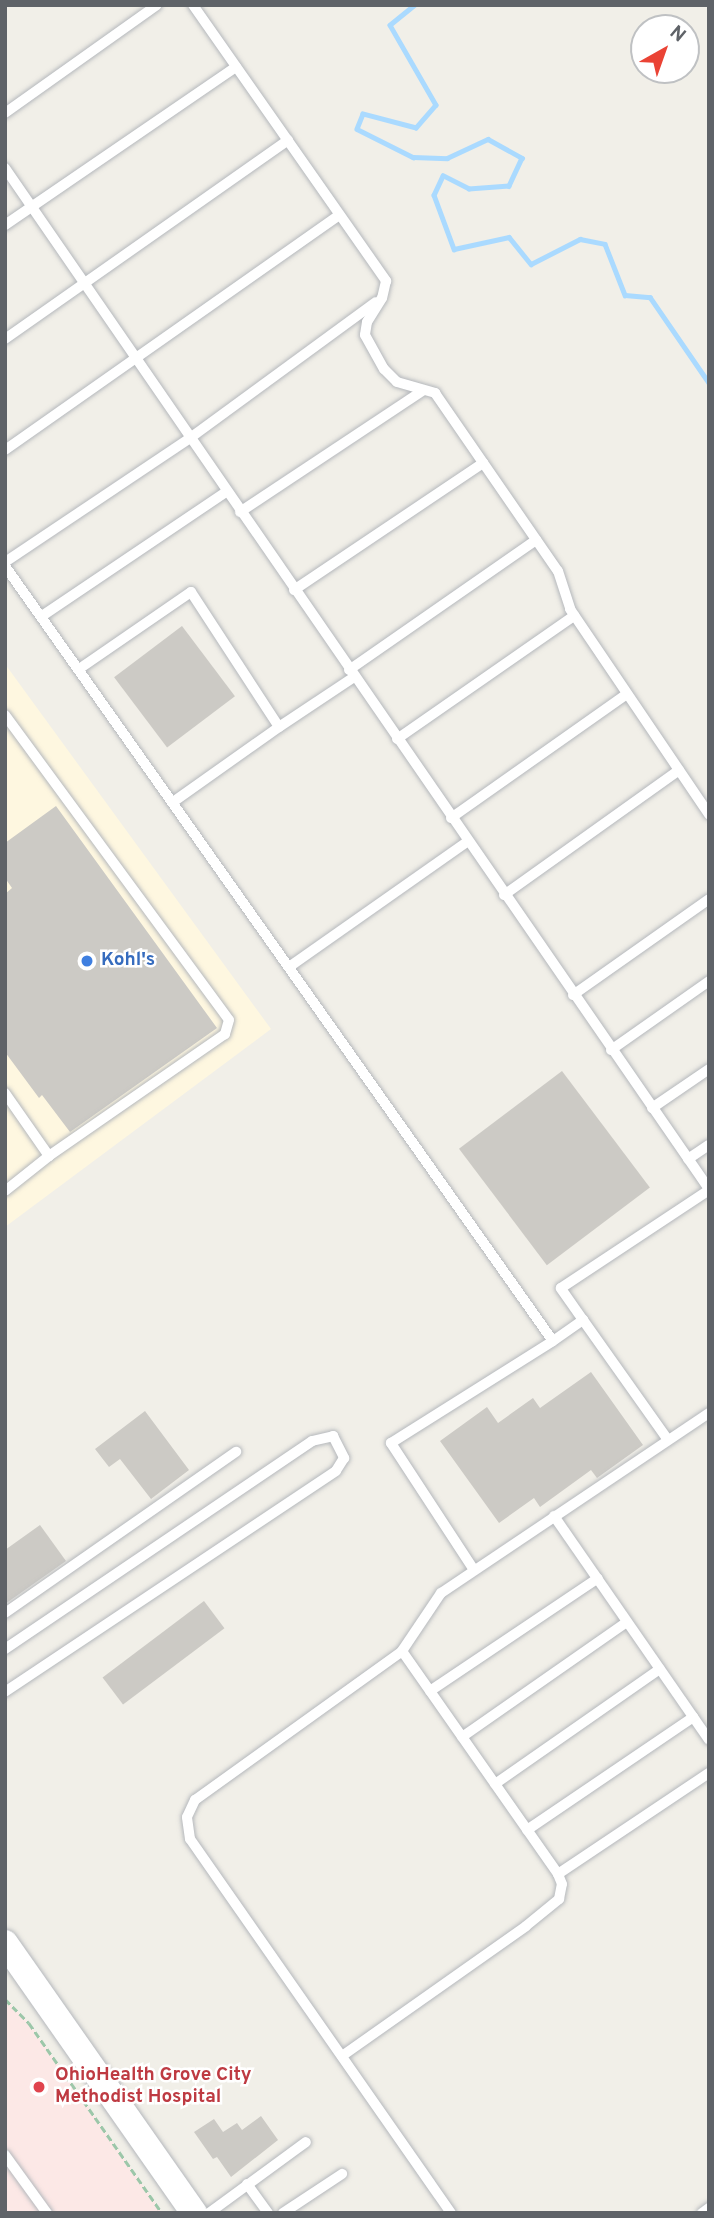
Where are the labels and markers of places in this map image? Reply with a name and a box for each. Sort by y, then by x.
place label: Kohl's [101,950,155,972]
marker: Kohl's [79,953,95,969]
place label: OhioHealth Grove City Methodist Hospital [55,2065,251,2109]
marker: OhioHealth Grove City Methodist Hospital [29,2077,49,2097]

